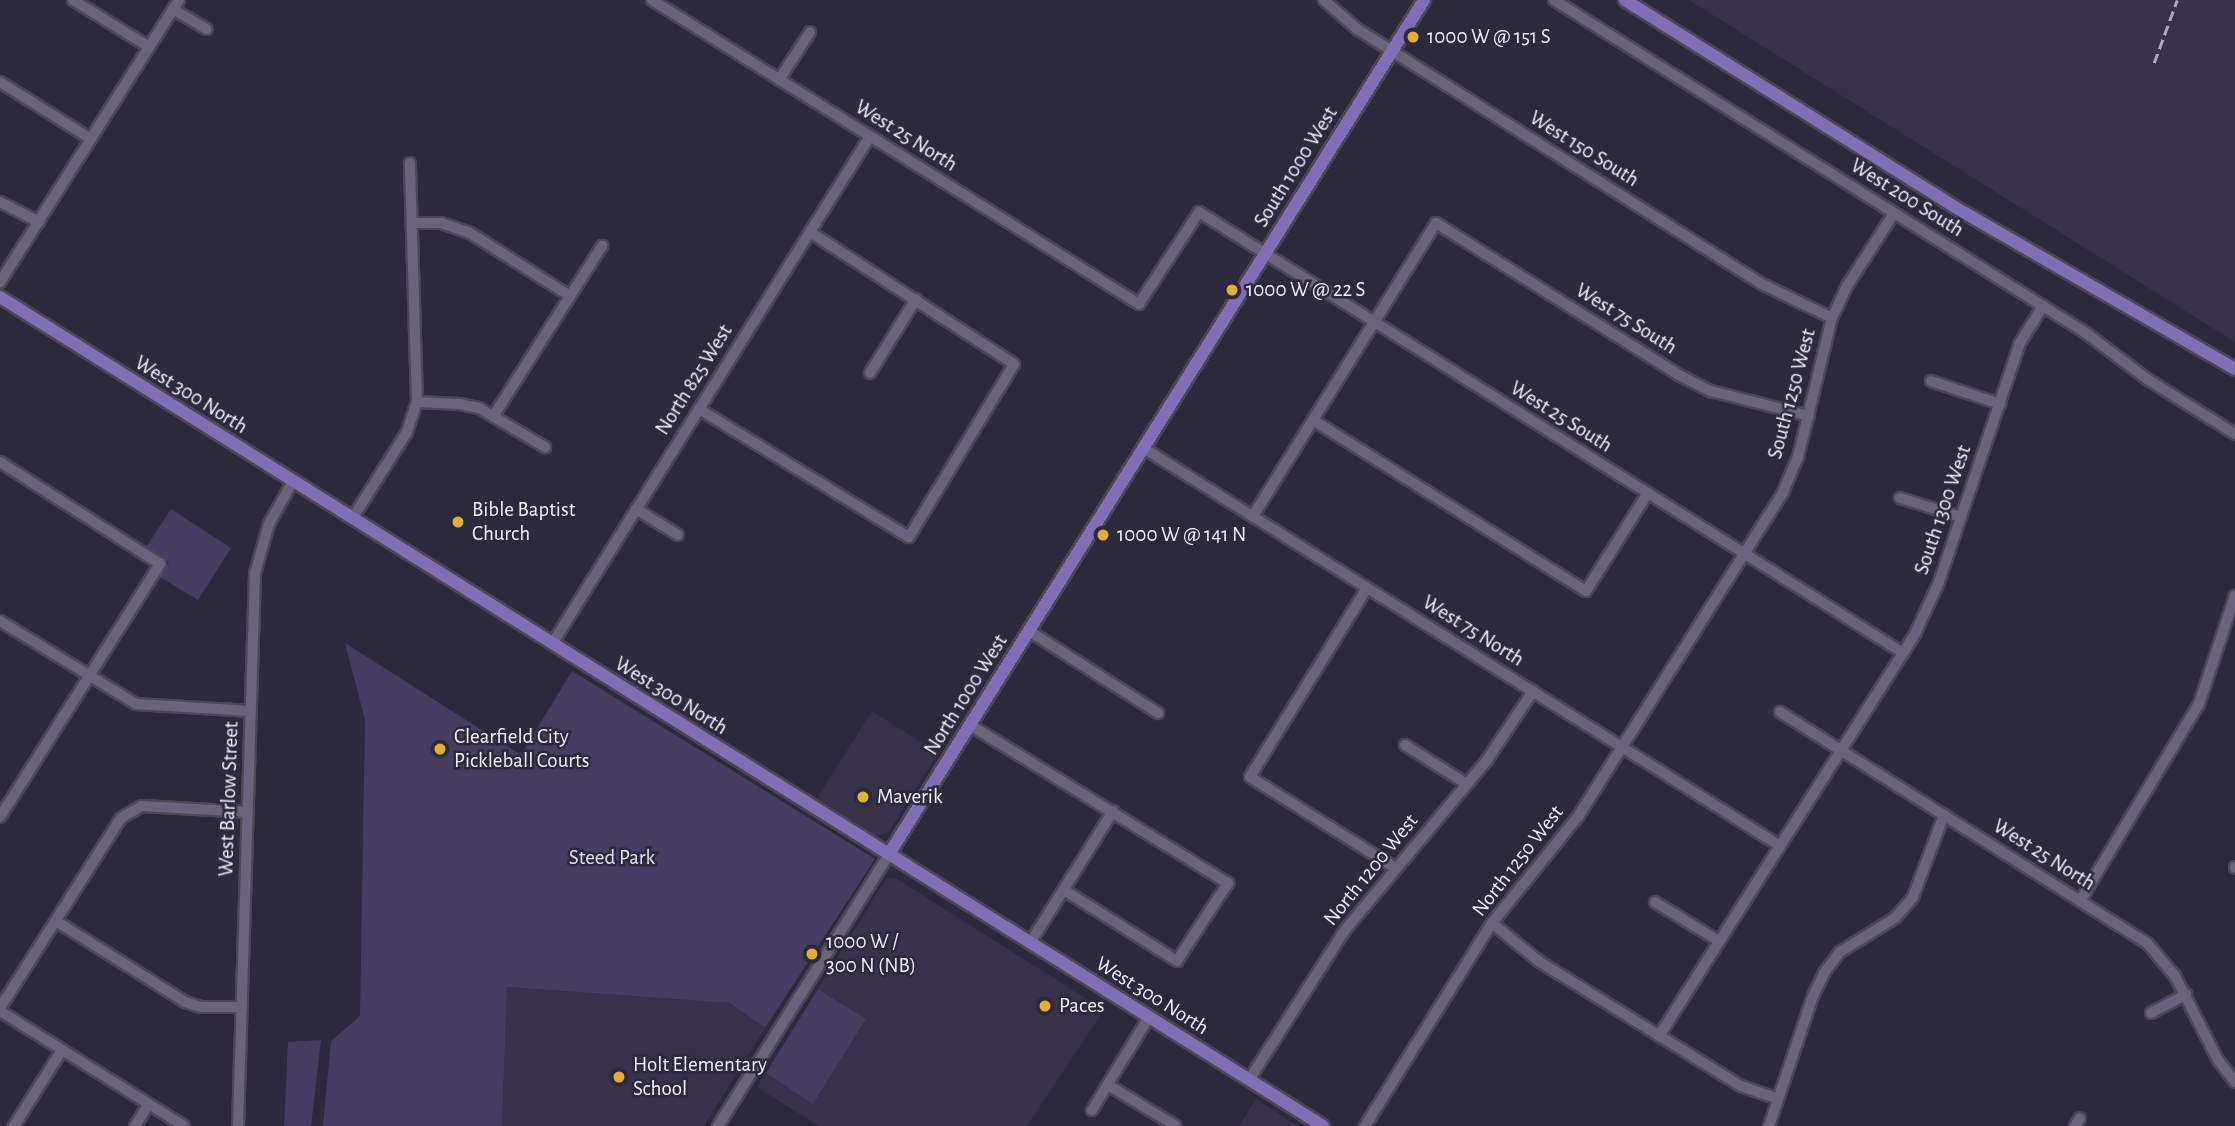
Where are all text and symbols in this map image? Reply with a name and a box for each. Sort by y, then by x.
place label: 1000 W @ 151 S [1427,24,1551,50]
marker: 1000 W @ 151 S [1405,29,1421,45]
street label: West 25 North [850,95,962,177]
street label: South 1000 West [1249,102,1343,232]
street label: West 150 South [1525,105,1643,193]
street label: West 200 South [1846,153,1968,243]
place label: 1000 W @ 22 S [1246,277,1365,303]
street label: West 75 South [1571,278,1681,360]
marker: 1000 W @ 22 S [1224,282,1240,298]
street label: North 825 West [650,320,738,440]
street label: South 1250 West [1763,326,1821,462]
street label: West 300 North [130,350,252,440]
street label: West 25 South [1505,376,1617,458]
street label: South 1300 West [1909,442,1977,578]
place label: Bible Baptist Church [472,497,575,547]
marker: Bible Baptist Church [450,514,466,530]
place label: 1000 W @ 141 N [1117,522,1246,548]
marker: 1000 W @ 141 N [1095,527,1111,543]
street label: West 75 North [1418,590,1528,672]
street label: North 1000 West [919,630,1013,760]
street label: West 300 North [610,651,732,741]
street label: West Barlow Street [214,721,244,877]
place label: Clearfield City Pickleball Courts [454,724,589,774]
marker: Clearfield City Pickleball Courts [432,741,448,757]
place label: Maverik [877,784,942,810]
marker: Maverik [855,789,871,805]
street label: North 1250 West [1467,800,1569,922]
street label: North 1200 West [1318,809,1424,931]
street label: West 25 North [1988,814,2100,896]
park label: Steed Park [569,845,655,871]
place label: 1000 W / 300 N (NB) [826,929,916,979]
marker: 1000 W / 300 N (NB) [804,946,820,962]
street label: West 300 North [1091,951,1213,1041]
place label: Paces [1059,993,1105,1019]
marker: Paces [1037,998,1053,1014]
place label: Holt Elementary School [633,1052,767,1102]
marker: Holt Elementary School [611,1069,627,1085]

